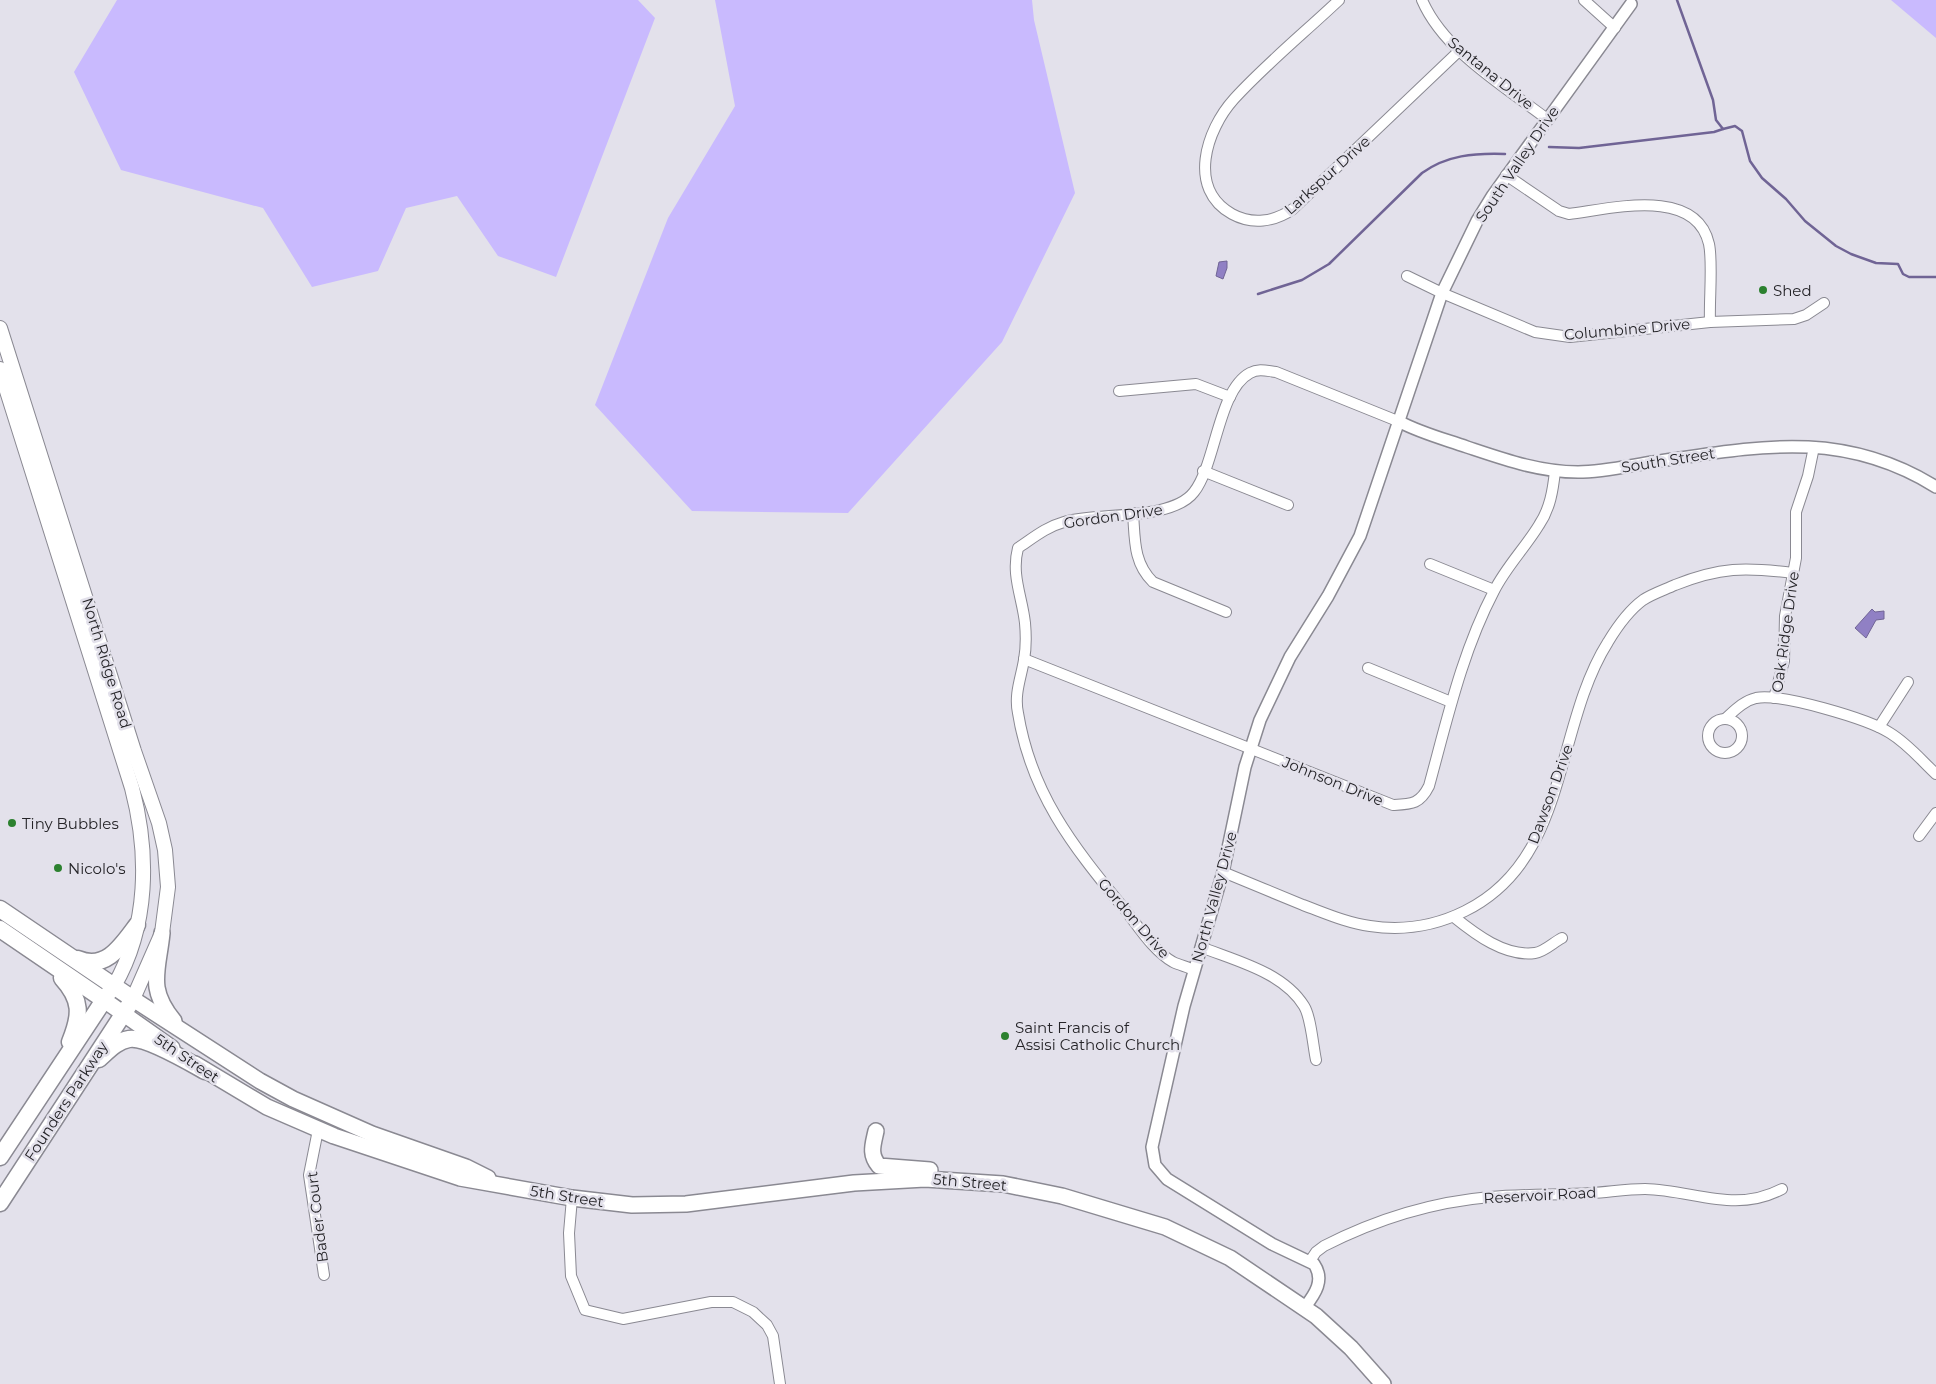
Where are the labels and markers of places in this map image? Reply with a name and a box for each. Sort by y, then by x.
place label: Shed [1773,281,1812,300]
marker: Shed [1757,284,1769,296]
place label: Tiny Bubbles [22,814,119,833]
marker: Tiny Bubbles [6,817,18,829]
place label: Nicolo's [68,859,126,878]
marker: Nicolo's [52,862,64,874]
place label: Saint Francis of Assisi Catholic Church [1015,1018,1180,1054]
marker: Saint Francis of Assisi Catholic Church [999,1030,1011,1042]

